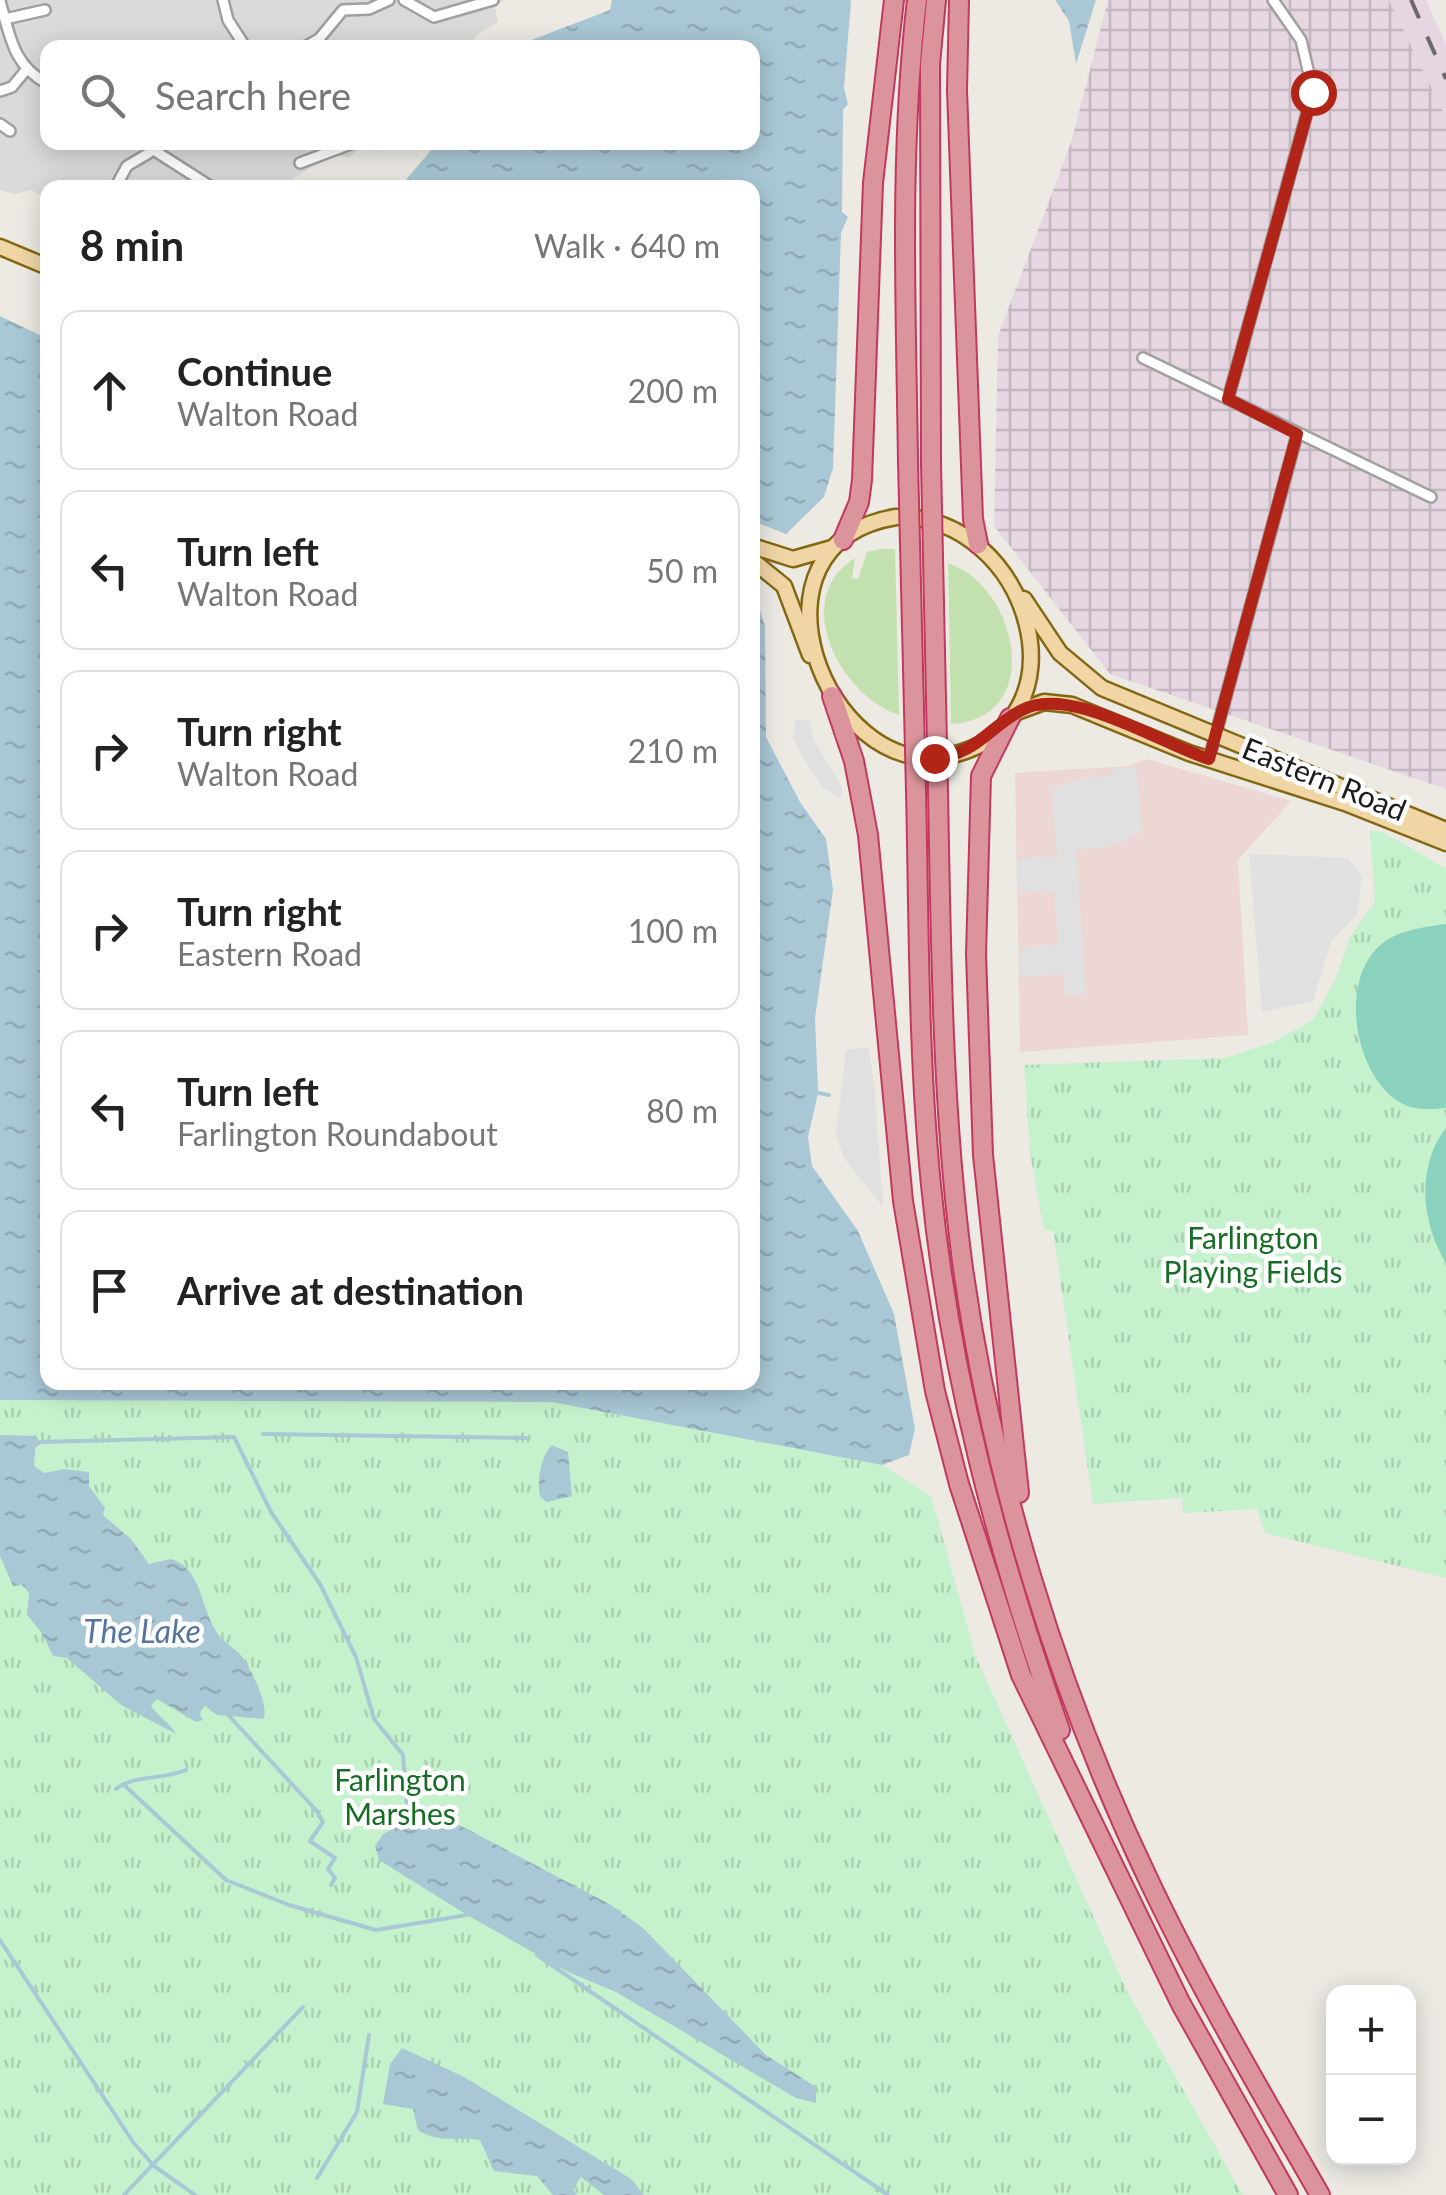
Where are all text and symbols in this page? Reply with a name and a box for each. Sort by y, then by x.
search box [40,40,760,150]
icon: search [75,68,130,123]
route start [1291,70,1337,116]
text: Search here [155,72,351,118]
text: 8 min [80,220,184,270]
text: Walk · 640 m [534,226,720,265]
text: Continue [177,348,332,394]
icon: ahead [82,363,137,418]
text: 200 m [628,371,718,410]
text: Walton Road [177,394,358,433]
text: Turn left [177,528,319,574]
icon: left [82,543,137,598]
text: 50 m [646,551,718,590]
text: Walton Road [177,574,358,613]
text: Turn right [177,708,342,754]
icon: right [82,723,137,778]
street label: Eastern Road [1238,729,1412,827]
text: 210 m [628,731,718,770]
route end [912,736,958,782]
text: Walton Road [177,754,358,793]
text: Turn right [177,888,342,934]
icon: right [82,903,137,958]
text: 100 m [628,911,718,950]
text: Eastern Road [177,934,362,973]
text: Turn left [177,1068,319,1114]
icon: left [82,1083,137,1138]
text: 80 m [646,1091,718,1130]
text: Farlington Roundabout [177,1114,498,1153]
park label: Farlington Playing Fields [1163,1219,1343,1289]
icon: arrive [82,1263,137,1318]
text: Arrive at destination [177,1267,524,1313]
water label: The Lake [83,1611,201,1650]
park label: Farlington Marshes [334,1761,466,1831]
map controls [1326,1985,1416,2165]
button: + [1326,1985,1416,2075]
button: − [1326,2075,1416,2165]

